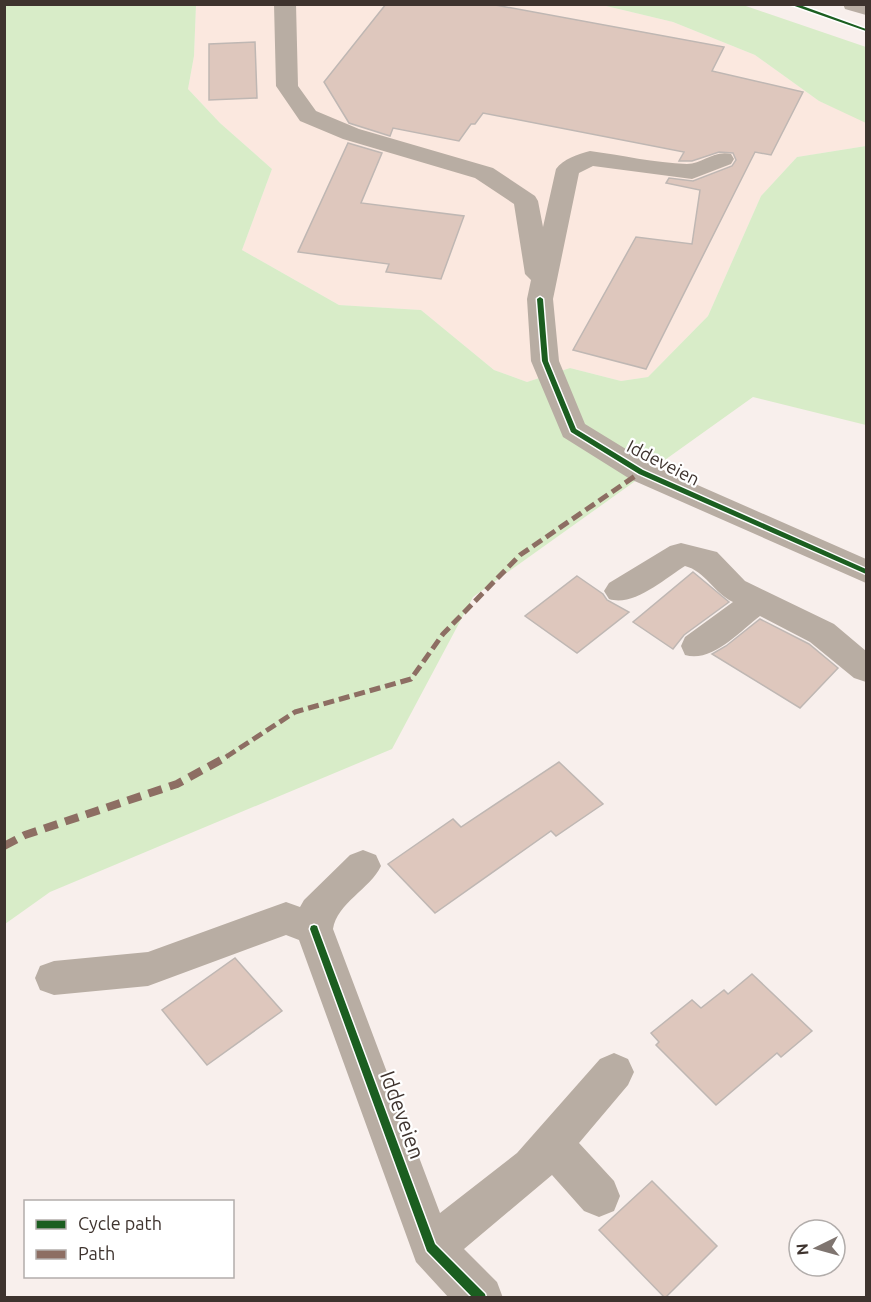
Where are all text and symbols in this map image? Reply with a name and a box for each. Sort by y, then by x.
street label: Iddeveien [624,435,703,489]
street label: Iddeveien [376,1067,430,1162]
legend [24,1200,234,1278]
text: Cycle path [78,1213,162,1233]
north arrow [787,1218,847,1278]
text: Path [78,1243,115,1263]
text: N [793,1243,812,1256]

